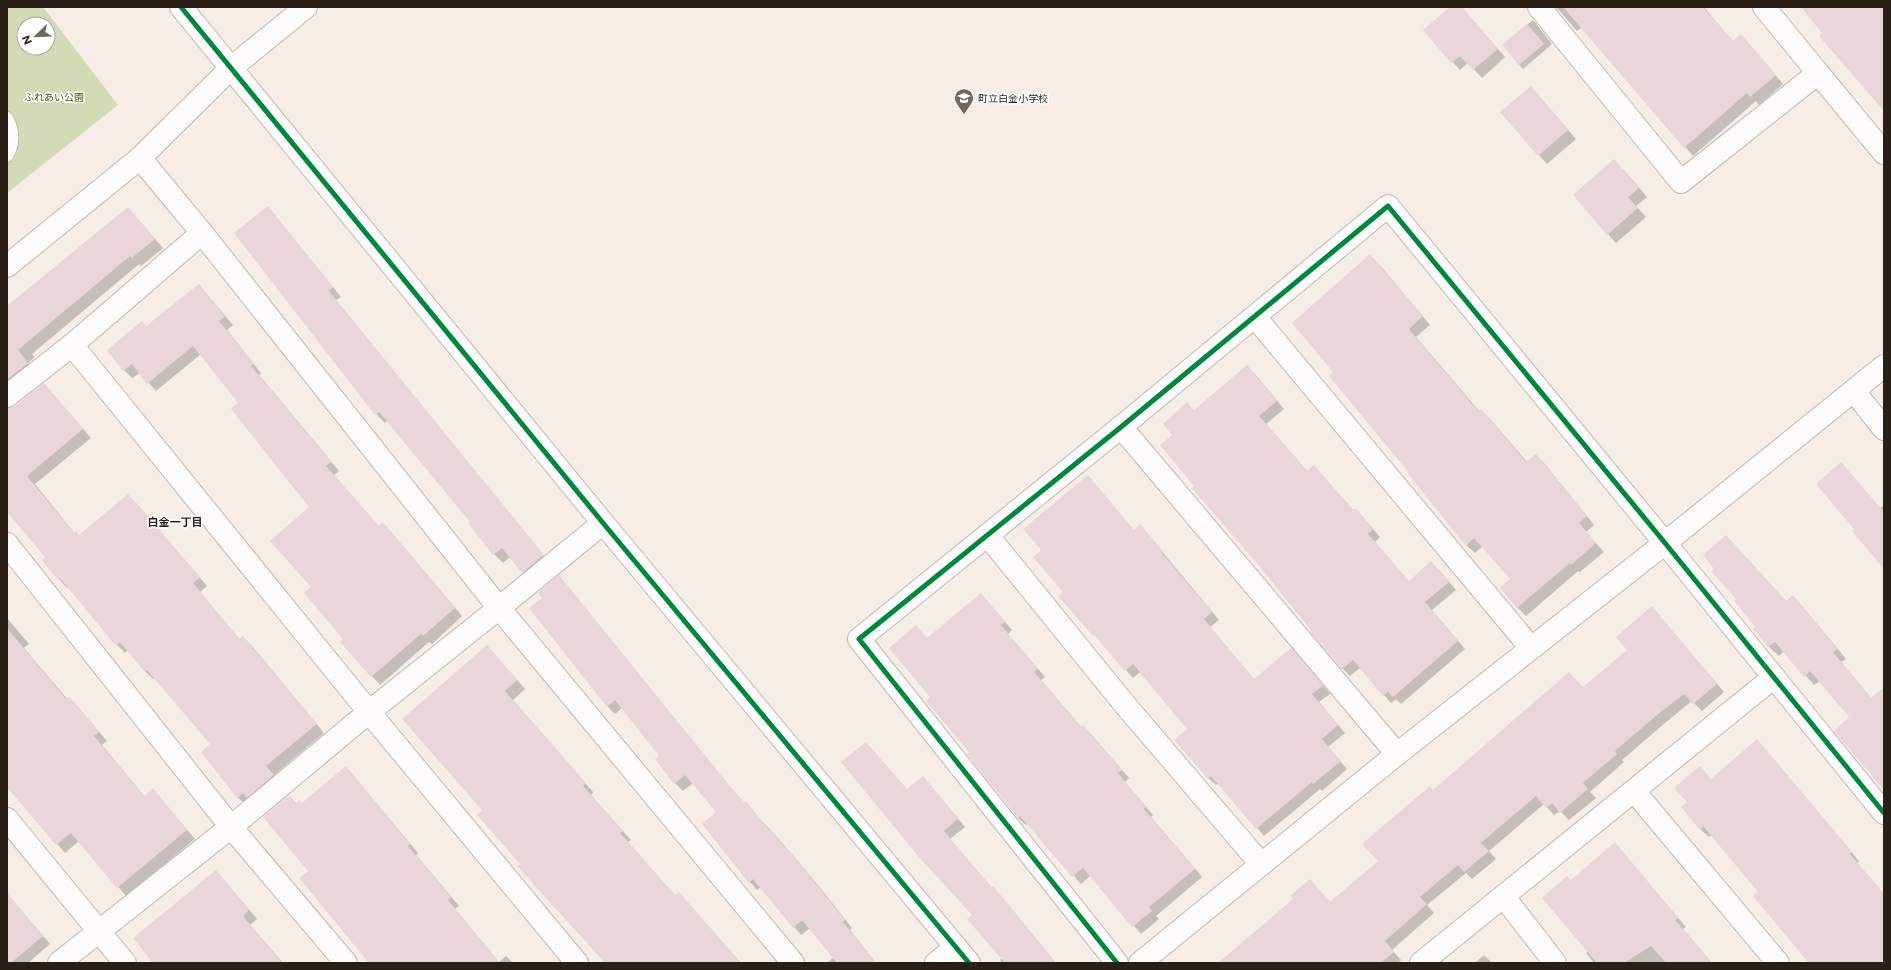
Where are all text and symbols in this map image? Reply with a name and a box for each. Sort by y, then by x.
north arrow [16,16,56,56]
text: N [19,33,35,47]
school or university icon: 町立白金小学校 [953,87,975,115]
park label: ふれあい公園 [24,91,84,104]
place label: 町立白金小学校 [978,92,1048,105]
district label: 白金一丁目 [148,515,203,529]

